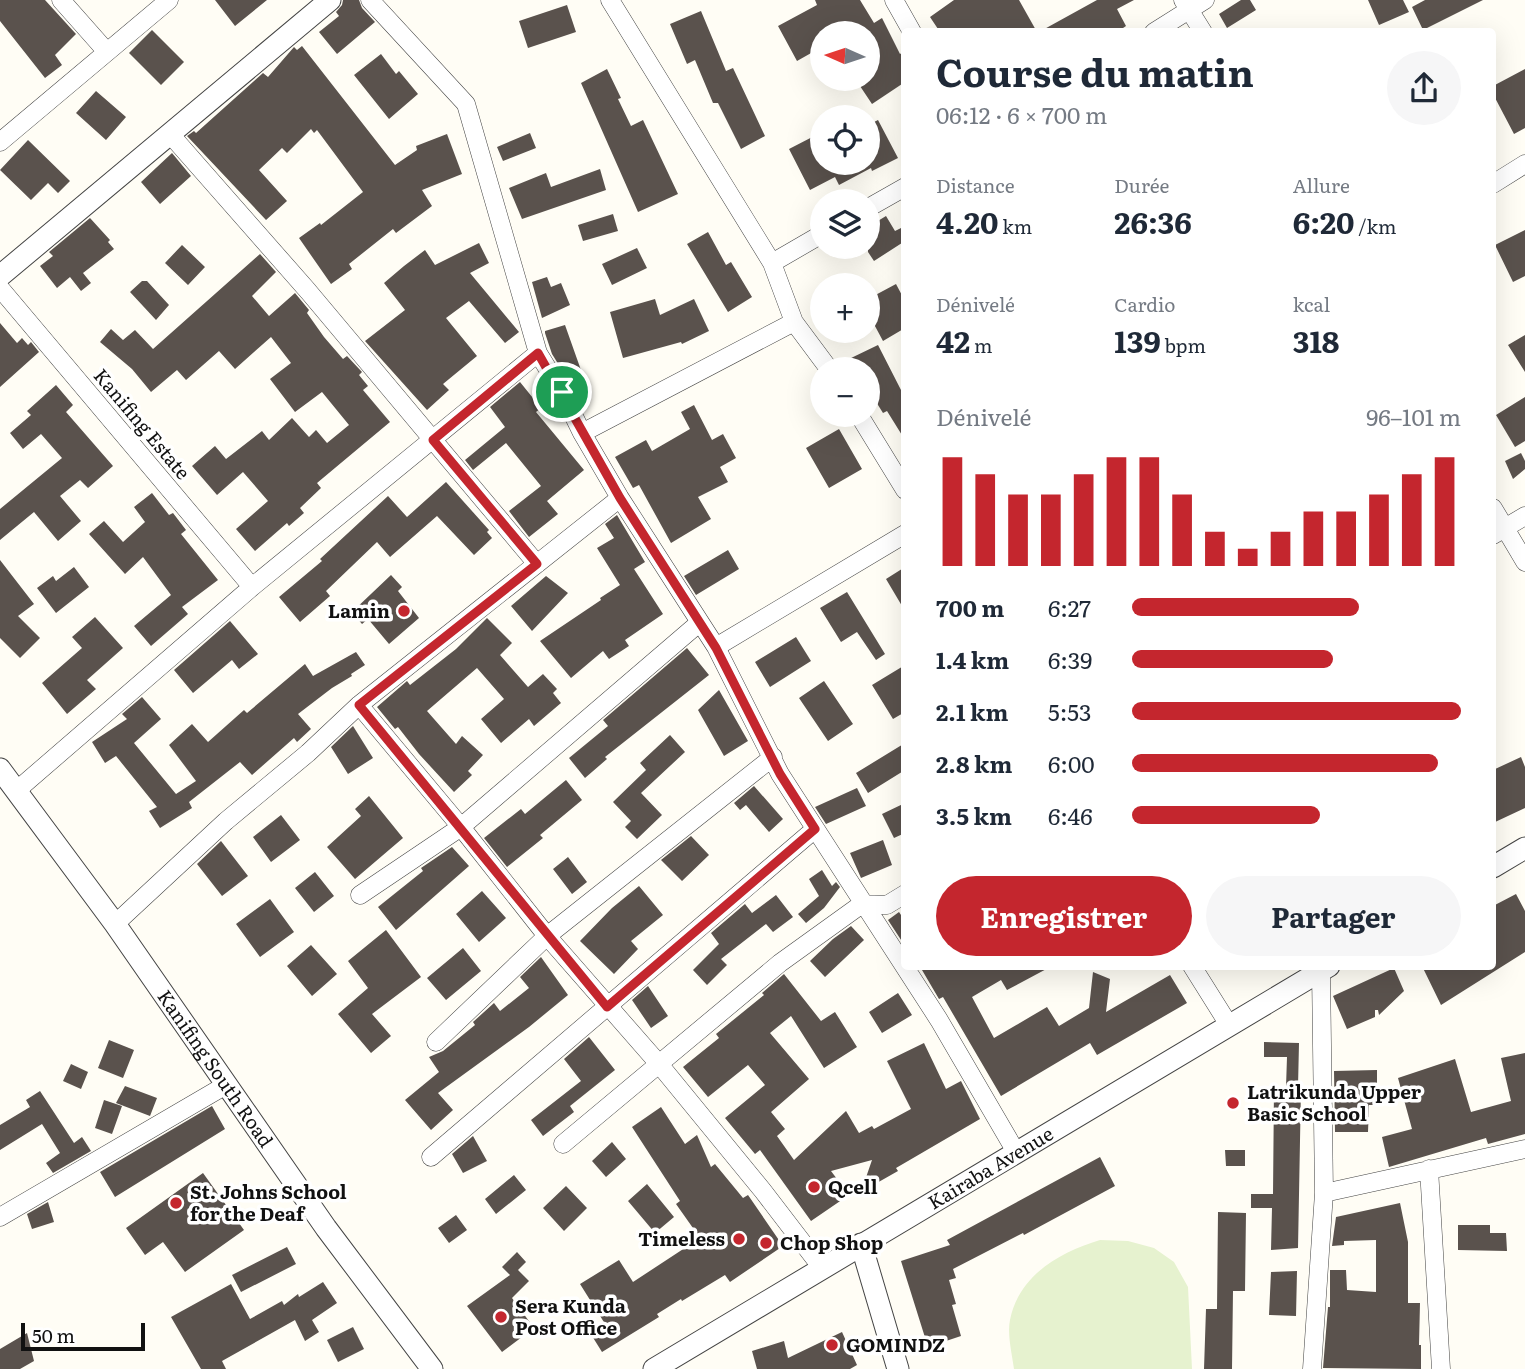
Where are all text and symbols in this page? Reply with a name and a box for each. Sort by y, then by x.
north arrow [810,21,880,91]
map controls [810,21,880,427]
text: Course du matin [936,42,1254,99]
button: share [1387,51,1461,125]
text: 06:12 · 6 × 700 m [936,97,1107,131]
button: locate [810,105,880,175]
text: Distance [936,171,1015,199]
text: Durée [1114,171,1169,199]
text: Allure [1293,171,1350,199]
button: layers [810,189,880,259]
text: 4.20 [936,199,999,243]
text: 26:36 [1114,199,1192,243]
text: 6:20 [1293,199,1355,243]
text: km [999,212,1032,240]
text: /km [1355,212,1396,240]
button: + [810,273,880,343]
text: Dénivelé [936,290,1015,318]
text: Cardio [1114,290,1175,318]
text: kcal [1293,290,1330,318]
text: 42 [936,318,970,362]
text: 139 [1114,318,1161,362]
text: 318 [1293,318,1340,362]
text: m [970,331,992,359]
text: bpm [1161,331,1206,359]
button: − [810,357,880,427]
street label: Kanifing Estate [88,362,198,485]
pin [532,362,592,422]
icon: arrive [543,373,581,411]
text: Dénivelé [936,399,1032,433]
text: 96–101 m [1366,399,1461,433]
text: 700 m [936,590,1004,624]
text: 6:27 [1048,590,1091,624]
place label: Lamin [328,596,390,624]
marker: Lamin [396,603,412,619]
text: 1.4 km [936,642,1009,676]
text: 6:39 [1048,642,1092,676]
text: 2.1 km [936,694,1008,728]
text: 5:53 [1048,694,1092,728]
text: 2.8 km [936,746,1012,780]
text: 6:00 [1048,746,1095,780]
text: 3.5 km [936,798,1012,832]
text: 6:46 [1048,798,1093,832]
button: Enregistrer [936,876,1192,956]
button: Partager [1206,876,1461,956]
street label: Kanifing South Road [152,984,281,1153]
place label: Latrikunda Upper Basic School [1247,1077,1422,1127]
marker: Latrikunda Upper Basic School [1225,1095,1241,1111]
street label: Kairaba Avenue [922,1119,1058,1216]
place label: Qcell [828,1172,878,1200]
place label: St. Johns School for the Deaf [190,1177,347,1227]
marker: Qcell [806,1179,822,1195]
marker: St. Johns School for the Deaf [168,1195,184,1211]
place label: Timeless [638,1224,725,1252]
place label: Chop Shop [780,1228,883,1256]
marker: Timeless [731,1231,747,1247]
marker: Chop Shop [758,1235,774,1251]
place label: Sera Kunda Post Office [515,1291,626,1341]
marker: Sera Kunda Post Office [493,1309,509,1325]
scale bar [21,1320,145,1352]
text: 50 m [32,1321,75,1349]
place label: GOMINDZ [846,1330,945,1358]
marker: GOMINDZ [824,1337,840,1353]

